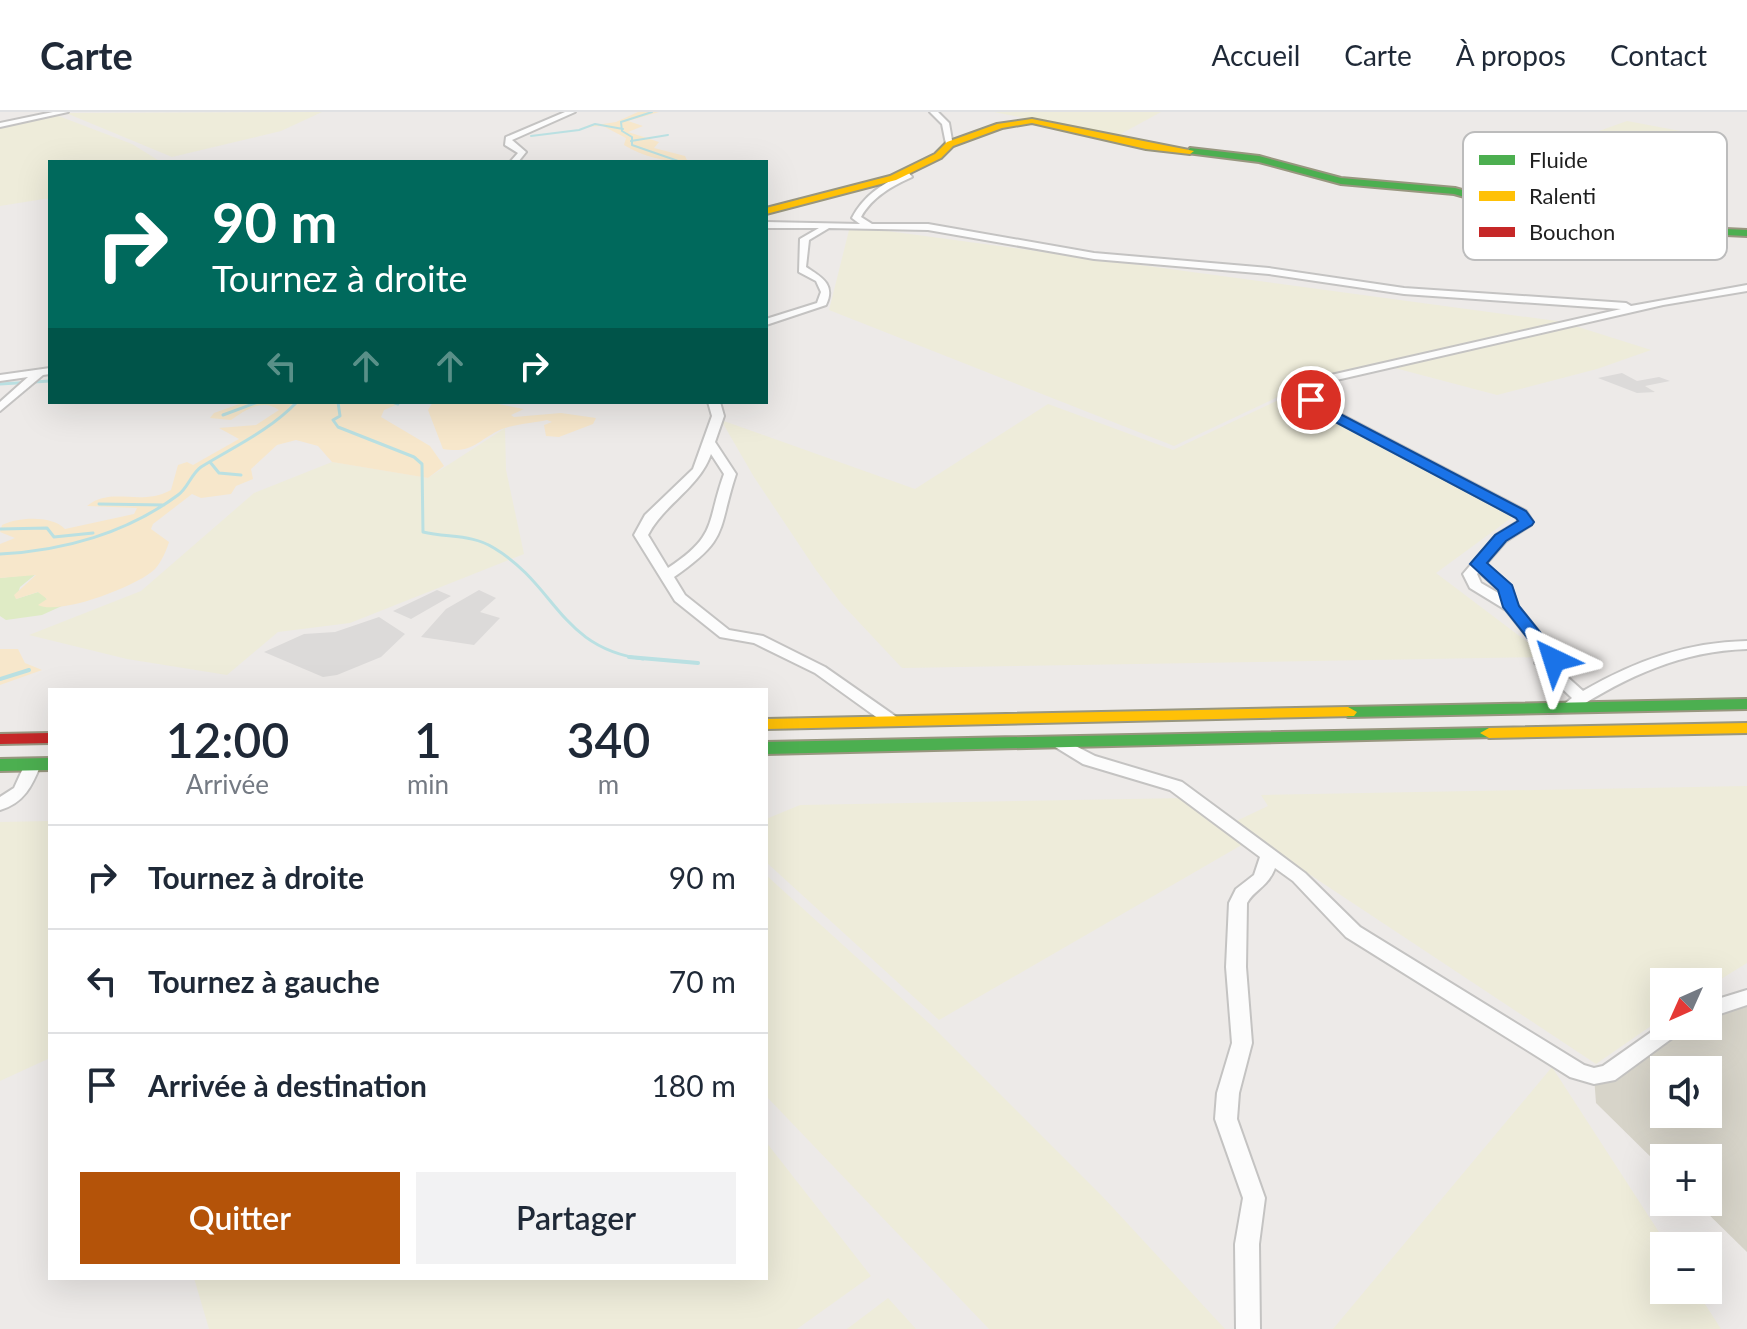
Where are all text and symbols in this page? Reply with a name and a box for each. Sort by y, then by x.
text: Carte [40,32,133,78]
text: Accueil [1211,38,1300,72]
text: Carte [1344,38,1412,72]
text: À propos [1456,38,1566,72]
text: Contact [1610,38,1707,72]
legend [1463,132,1727,260]
text: Fluide [1529,146,1588,173]
text: Ralenti [1529,182,1596,209]
text: 90 m [212,188,337,255]
icon: right [80,192,184,296]
text: Bouchon [1529,218,1615,245]
text: Tournez à droite [212,256,468,300]
icon: left [260,344,304,388]
icon: ahead [344,344,388,388]
icon: ahead [428,344,472,388]
icon: right [512,344,556,388]
pin [1277,366,1345,434]
icon: arrive [1289,378,1333,422]
position arrow [1512,618,1596,702]
text: 12:00 [166,711,289,768]
text: 1 [414,711,442,768]
text: 340 [567,711,650,768]
text: Arrivée [186,768,269,800]
text: min [407,768,449,800]
text: m [598,768,619,800]
icon: right [80,855,124,899]
text: Tournez à droite [148,859,364,895]
text: 90 m [669,859,736,895]
icon: left [80,959,124,1003]
text: Tournez à gauche [148,963,380,999]
text: 70 m [669,963,736,999]
north arrow [1650,968,1722,1040]
map controls [1650,968,1722,1304]
button: sound [1650,1056,1722,1128]
icon: arrive [80,1063,124,1107]
text: Arrivée à destination [148,1067,427,1103]
text: 180 m [651,1067,736,1103]
button: + [1650,1144,1722,1216]
button: Quitter [80,1172,400,1264]
button: Partager [416,1172,736,1264]
button: − [1650,1232,1722,1304]

